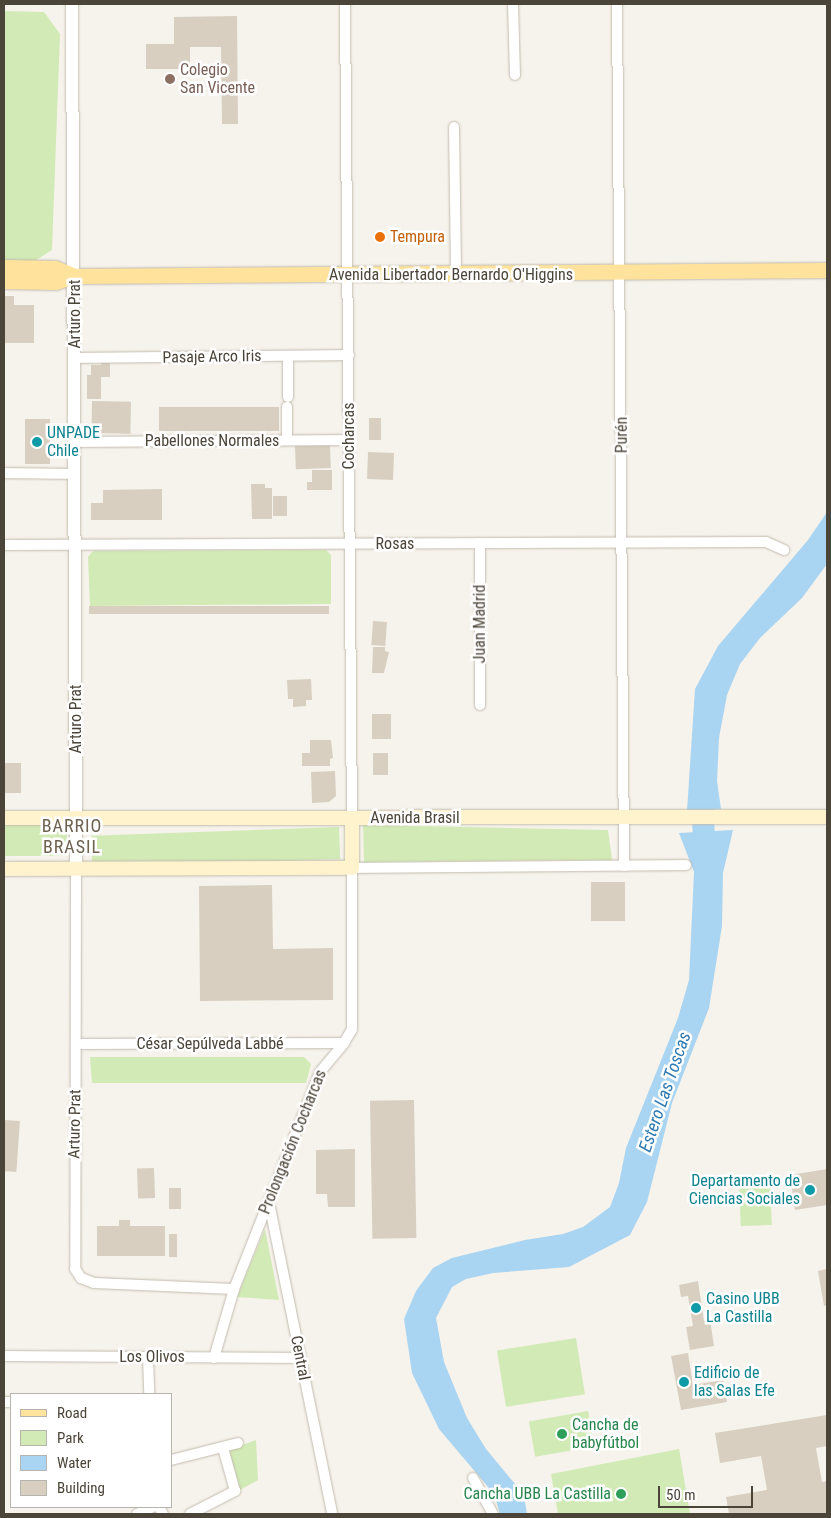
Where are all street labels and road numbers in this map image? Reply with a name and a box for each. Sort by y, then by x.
street label: Avenida Libertador Bernardo O'Higgins [329,265,573,285]
street label: Arturo Prat [65,279,85,349]
street label: Pasaje Arco Iris [162,347,262,367]
street label: Cocharcas [339,403,359,469]
street label: Purén [612,417,632,453]
street label: Pabellones Normales [145,431,279,451]
street label: Rosas [376,534,414,554]
street label: Juan Madrid [470,585,490,663]
street label: Arturo Prat [66,684,86,754]
street label: Avenida Brasil [370,808,460,828]
street label: César Sepúlveda Labbé [136,1034,284,1054]
street label: Prolongación Cocharcas [255,1067,331,1217]
street label: Arturo Prat [65,1089,85,1159]
street label: Central [286,1334,314,1382]
street label: Los Olivos [119,1347,185,1367]

